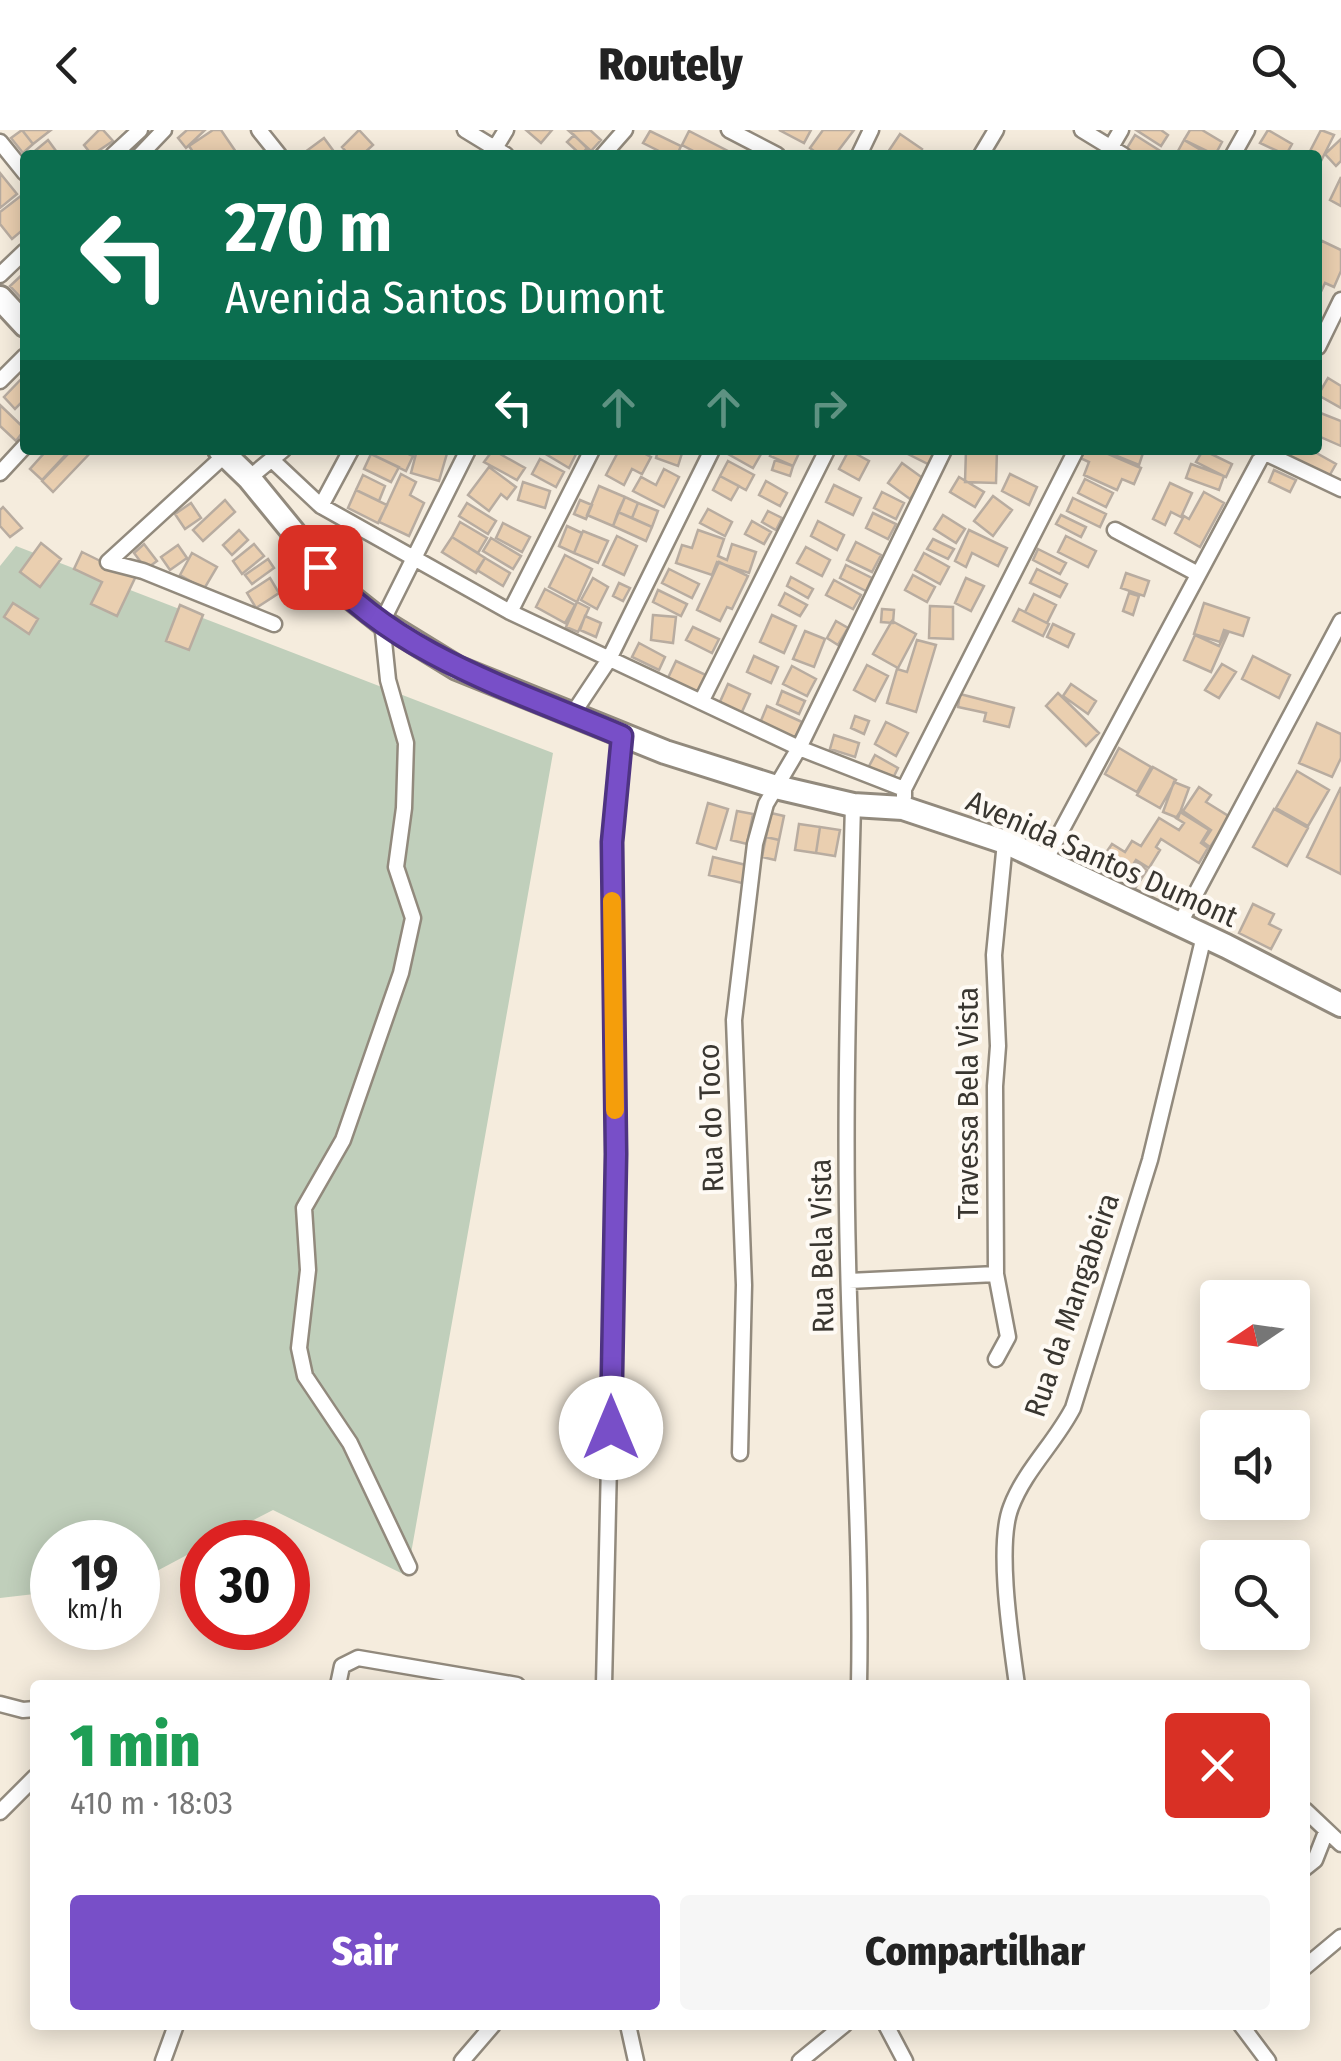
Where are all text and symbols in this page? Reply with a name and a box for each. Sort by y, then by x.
icon: back [40,38,95,93]
text: Routely [598,38,743,92]
icon: search [1246,38,1301,93]
text: 270 m [225,186,392,270]
icon: left [60,190,190,320]
text: Avenida Santos Dumont [225,271,665,325]
icon: left [486,380,541,435]
icon: ahead [591,380,646,435]
icon: ahead [696,380,751,435]
icon: right [801,380,856,435]
pin [278,525,363,610]
icon: arrive [293,540,348,595]
street label: Avenida Santos Dumont [961,783,1243,935]
street label: Travessa Bela Vista [950,987,986,1219]
street label: Rua do Toco [690,1043,732,1193]
street label: Rua Bela Vista [802,1158,842,1334]
street label: Rua da Mangabeira [1017,1188,1127,1422]
north arrow [1200,1280,1310,1390]
map controls [1200,1280,1310,1650]
position arrow [559,1376,663,1480]
button: sound [1200,1410,1310,1520]
speed limit sign: 30 [180,1520,310,1650]
button: search [1200,1540,1310,1650]
text: 19 [71,1543,118,1603]
text: km/h [67,1595,123,1625]
text: 1 min [70,1710,201,1782]
button: close [1165,1713,1270,1818]
text: 410 m · 18:03 [70,1784,233,1822]
button: Sair [70,1895,660,2010]
button: Compartilhar [680,1895,1270,2010]

